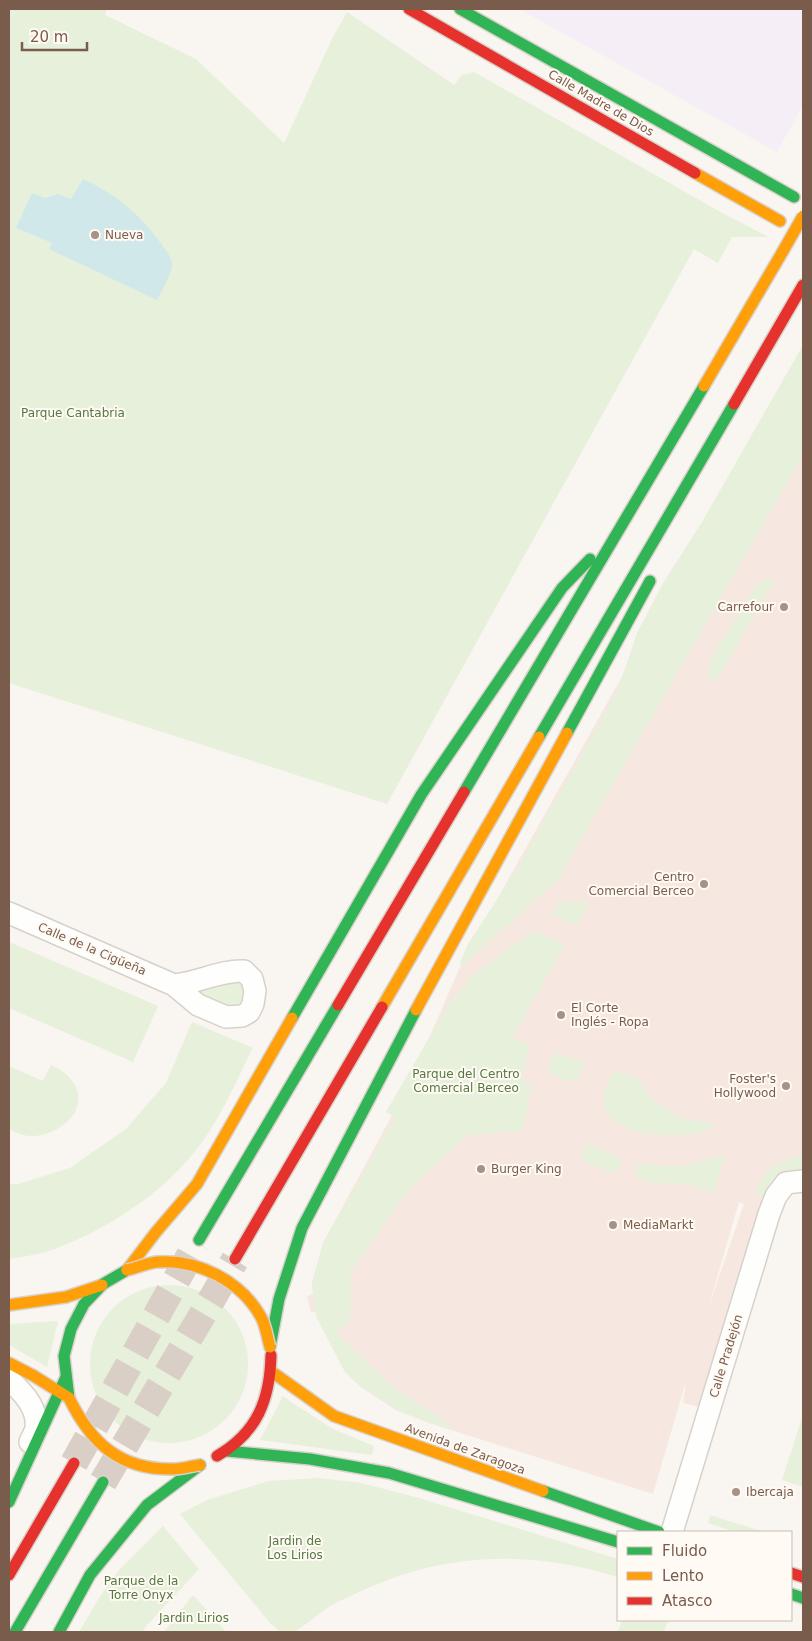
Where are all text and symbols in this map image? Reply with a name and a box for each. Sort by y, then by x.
scale bar [22,20,88,52]
text: 20 m [30,28,68,46]
street label: Calle Madre de Dios [546,67,656,139]
place label: Nueva [105,228,143,242]
marker: Nueva [89,229,101,241]
park label: Parque Cantabria [21,406,125,420]
place label: Carrefour [717,600,774,614]
marker: Carrefour [778,601,790,613]
place label: Centro Comercial Berceo [588,870,694,898]
marker: Centro Comercial Berceo [698,878,710,890]
street label: Calle de la Cigüeña [36,920,148,978]
place label: El Corte Inglés - Ropa [571,1001,649,1029]
marker: El Corte Inglés - Ropa [555,1009,567,1021]
park label: Parque del Centro Comercial Berceo [412,1067,520,1095]
place label: Foster's Hollywood [714,1072,776,1100]
marker: Foster's Hollywood [780,1080,792,1092]
place label: Burger King [491,1162,562,1176]
marker: Burger King [475,1163,487,1175]
place label: MediaMarkt [623,1218,694,1232]
marker: MediaMarkt [607,1219,619,1231]
street label: Calle Pradejón [707,1313,745,1399]
street label: Avenida de Zaragoza [403,1421,527,1477]
place label: Ibercaja [746,1485,794,1499]
marker: Ibercaja [730,1486,742,1498]
legend [617,1531,792,1621]
park label: Jardin de Los Lirios [267,1534,323,1562]
text: Fluido [662,1542,707,1560]
text: Lento [662,1567,704,1585]
park label: Parque de la Torre Onyx [104,1574,178,1602]
text: Atasco [662,1592,712,1610]
park label: Jardin Lirios [158,1611,229,1625]

